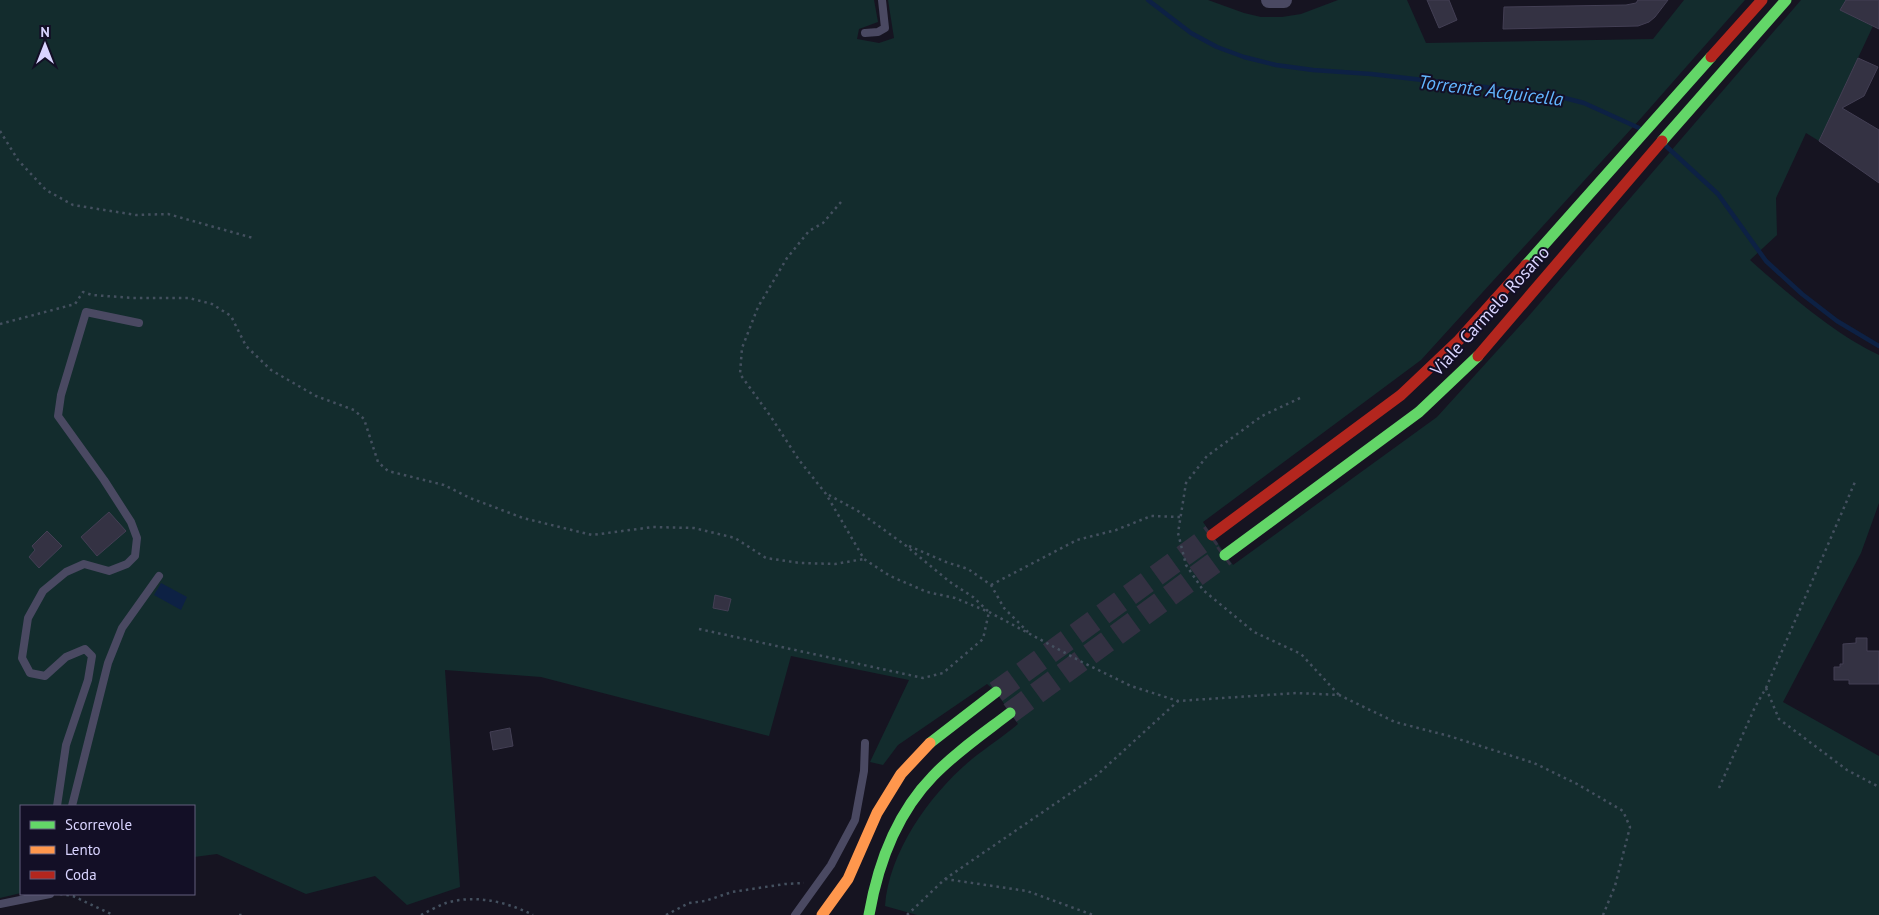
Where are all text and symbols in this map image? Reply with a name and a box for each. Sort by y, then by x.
north arrow [20,20,70,70]
text: N [40,23,50,41]
water label: Torrente Acquicella [1417,69,1566,111]
street label: Viale Carmelo Rosano [1424,241,1554,381]
legend [20,805,195,895]
text: Scorrevole [65,815,132,834]
text: Lento [65,840,101,859]
text: Coda [65,865,97,884]

